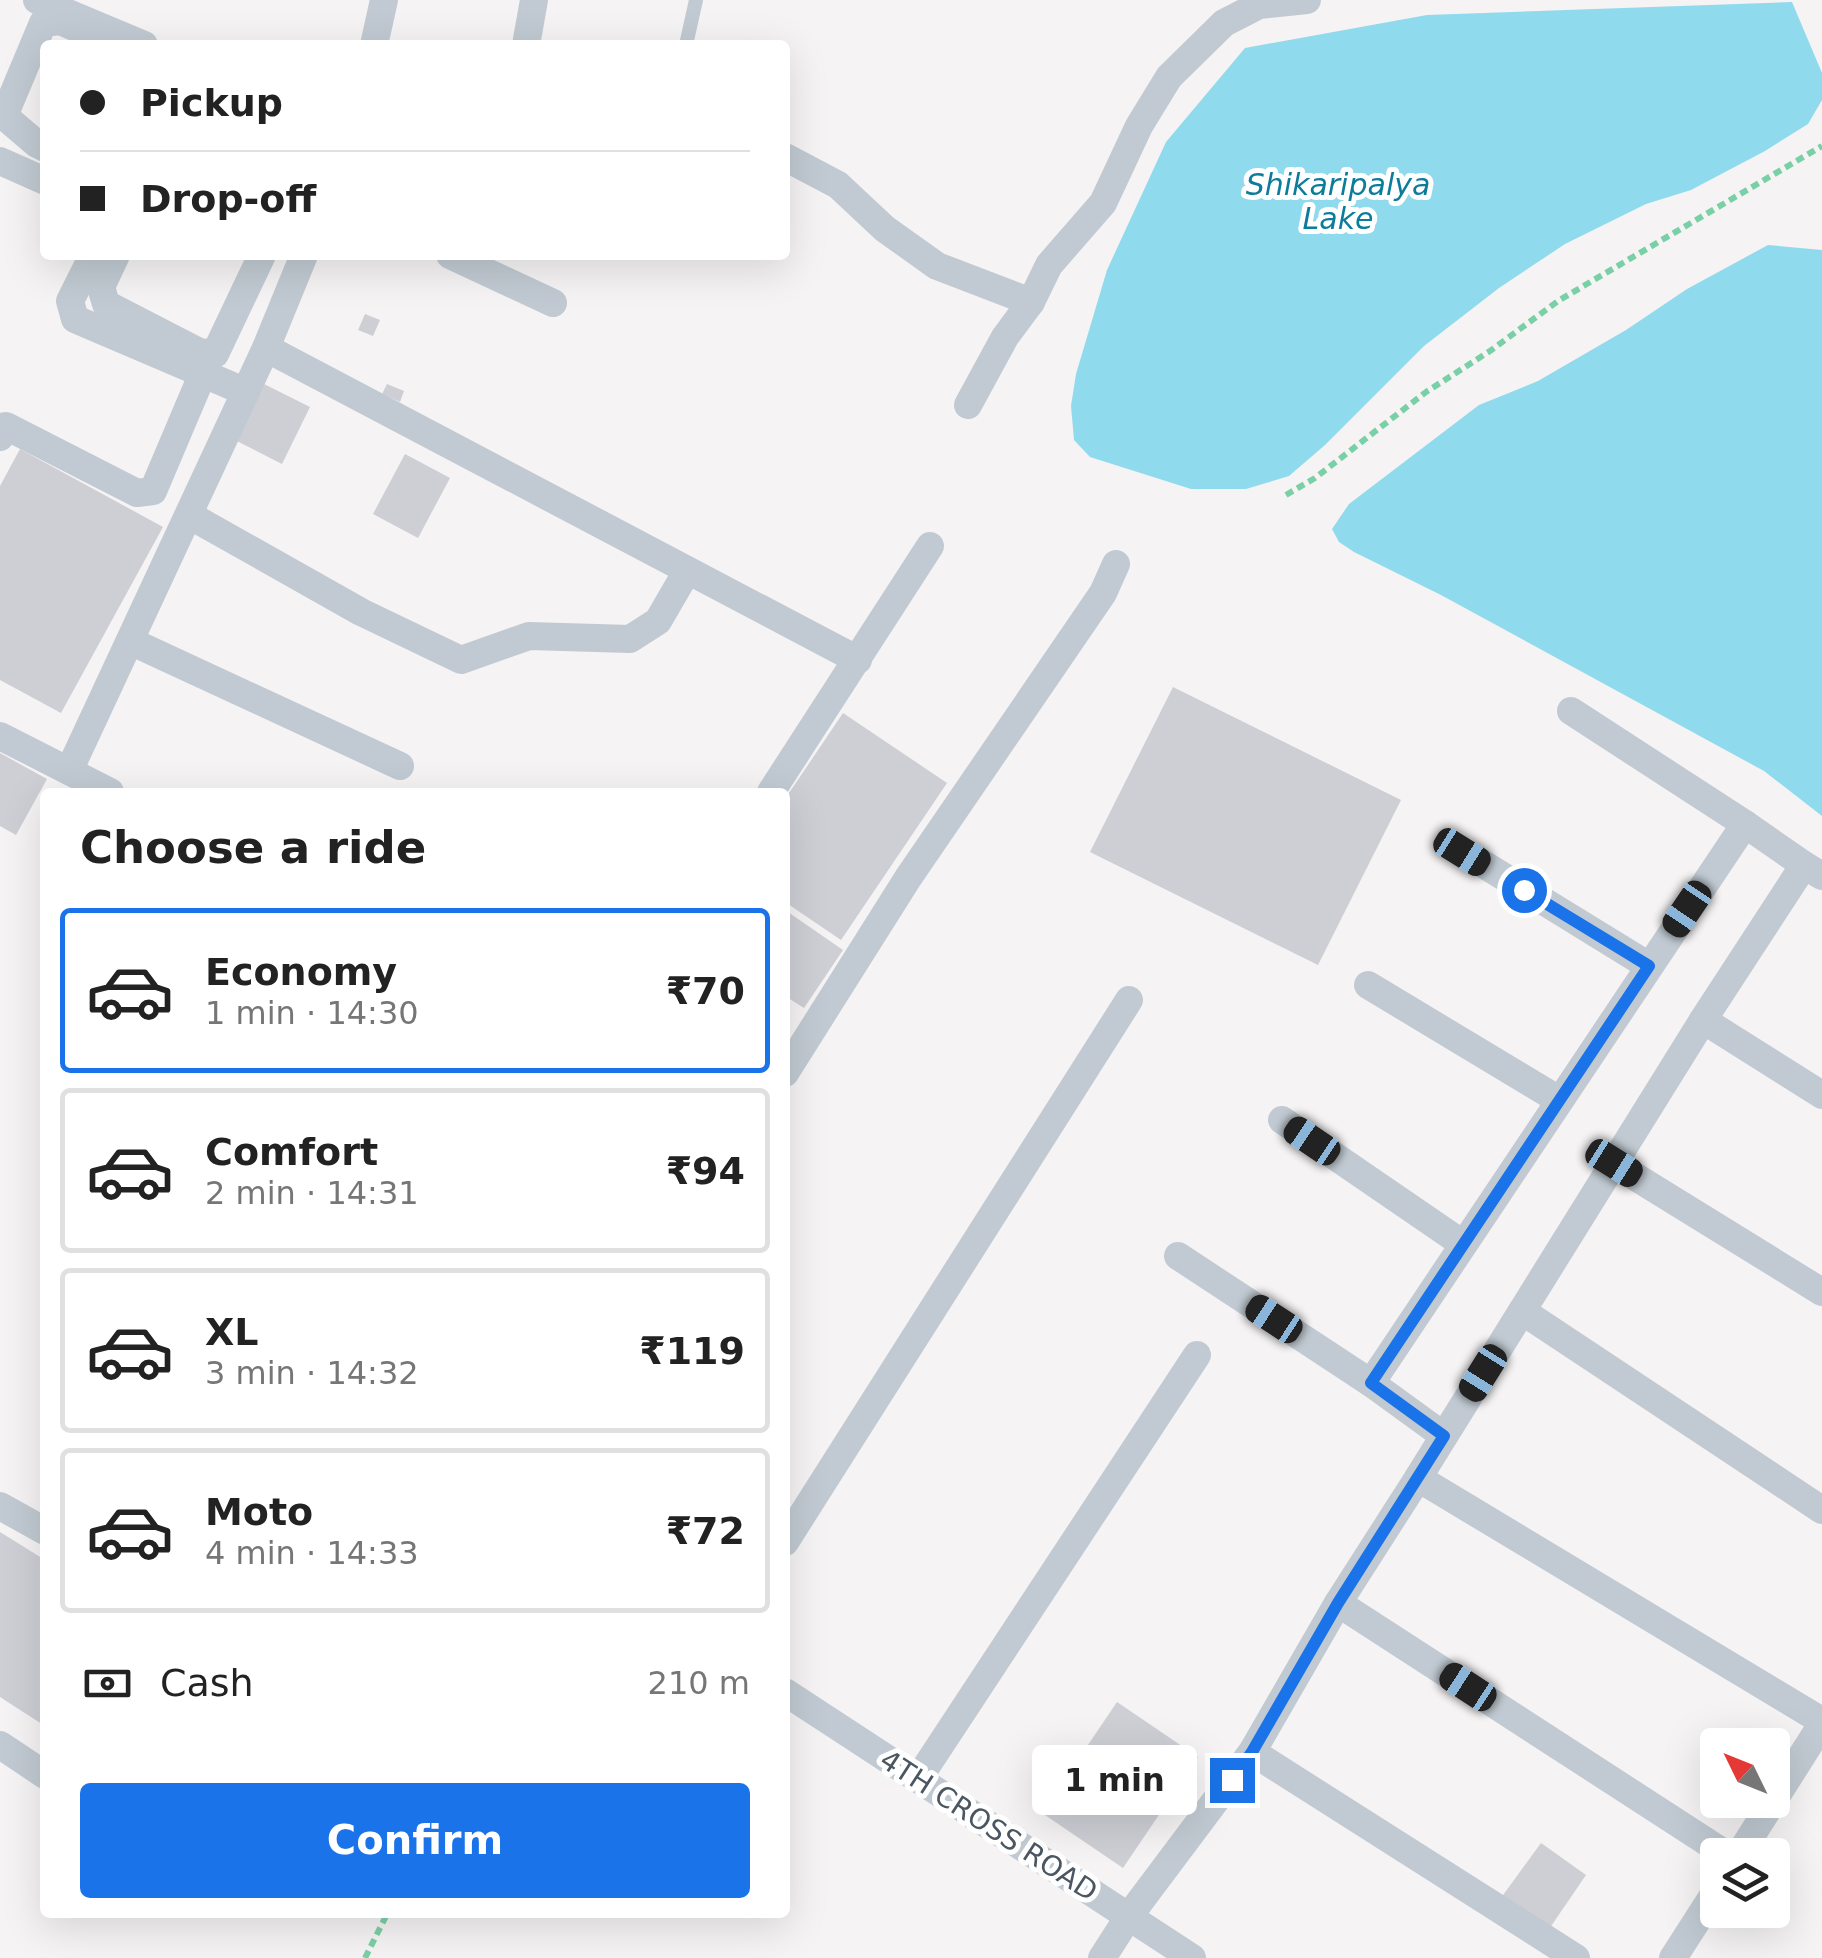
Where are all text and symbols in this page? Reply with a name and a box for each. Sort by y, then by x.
text: Pickup [140,81,283,125]
water label: Shikaripalya Lake [1246,167,1430,236]
text: Drop-off [140,177,316,221]
text: Choose a ride [80,821,426,874]
car [1429,823,1495,881]
route start [1502,868,1547,913]
car [1658,876,1716,942]
icon: car [85,946,175,1036]
text: Economy [205,950,397,994]
text: ₹70 [666,969,745,1013]
text: 1 min · 14:30 [205,994,419,1032]
car [1279,1112,1345,1170]
icon: car [85,1126,175,1216]
text: Comfort [205,1130,378,1174]
car [1581,1134,1647,1192]
text: ₹94 [666,1149,745,1193]
text: 2 min · 14:31 [205,1174,419,1212]
car [1241,1290,1307,1348]
icon: car [85,1306,175,1396]
text: XL [205,1310,259,1354]
text: ₹119 [639,1329,745,1373]
car [1454,1340,1512,1406]
text: 3 min · 14:32 [205,1354,419,1392]
icon: car [85,1486,175,1576]
text: Moto [205,1490,313,1534]
text: ₹72 [666,1509,745,1553]
text: 4 min · 14:33 [205,1534,419,1572]
icon: cash [80,1656,135,1711]
car [1435,1658,1501,1716]
text: Cash [160,1661,254,1705]
text: 210 m [648,1664,750,1702]
north arrow [1700,1728,1790,1818]
map controls [1700,1728,1790,1928]
street label: 4TH CROSS ROAD [874,1743,1103,1908]
callout: 1 min [1032,1745,1197,1815]
route end [1210,1758,1255,1803]
text: 1 min [1064,1761,1165,1799]
button: Confirm [80,1783,750,1898]
button: layers [1700,1838,1790,1928]

